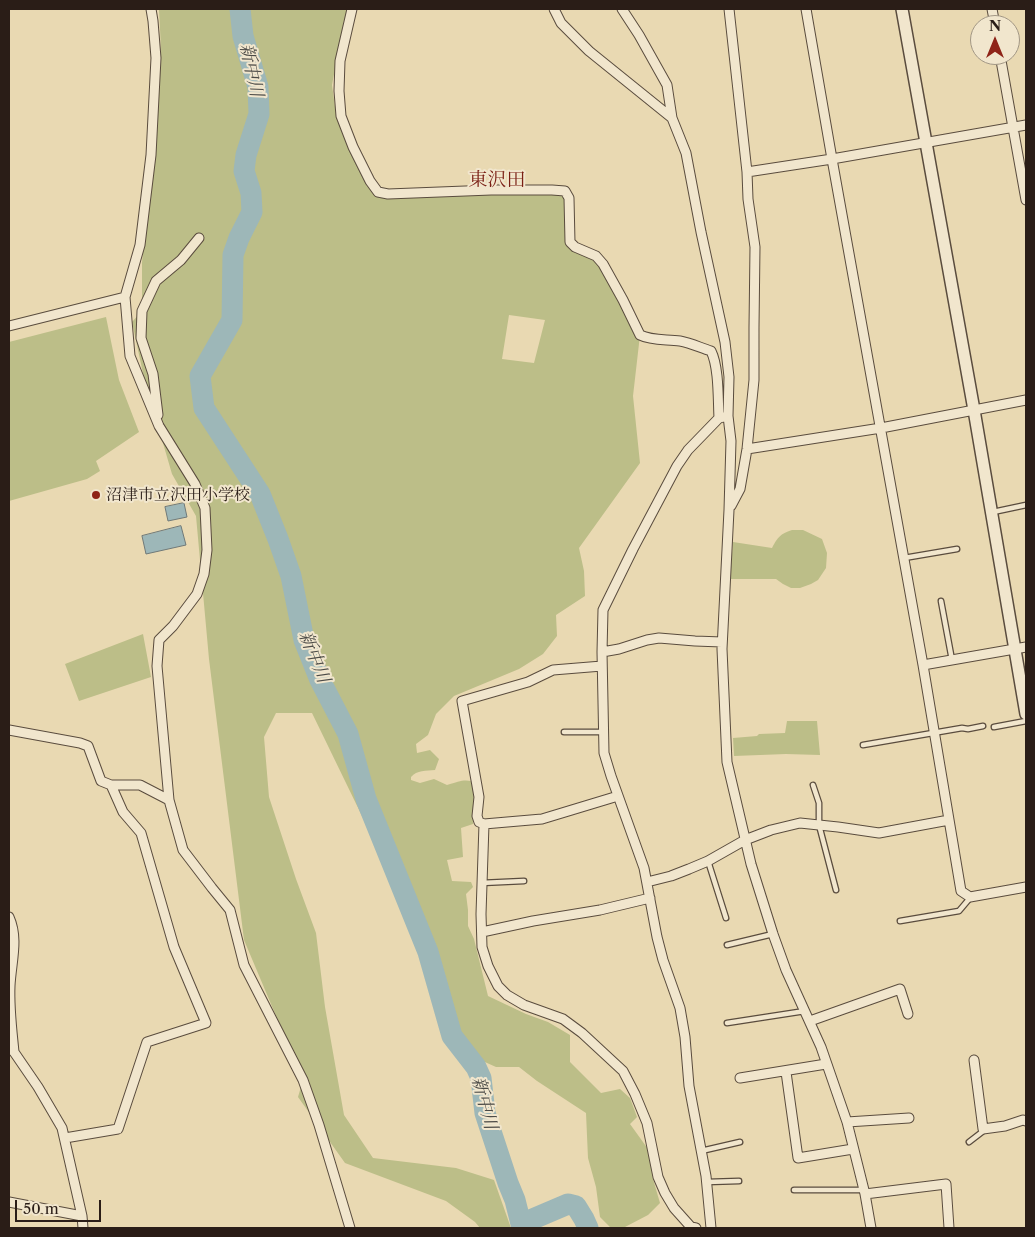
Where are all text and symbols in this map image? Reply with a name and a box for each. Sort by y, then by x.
north arrow [970,15,1020,65]
text: N [989,17,1001,35]
water label: 新中川 [235,41,267,99]
district label: 東沢田 [469,170,525,192]
place label: 沼津市立沢田小学校 [106,485,250,505]
marker: 沼津市立沢田小学校 [90,489,102,501]
water label: 新中川 [294,628,334,686]
water label: 新中川 [467,1074,501,1132]
scale bar [18,1190,104,1222]
text: 50 m [23,1199,59,1218]

